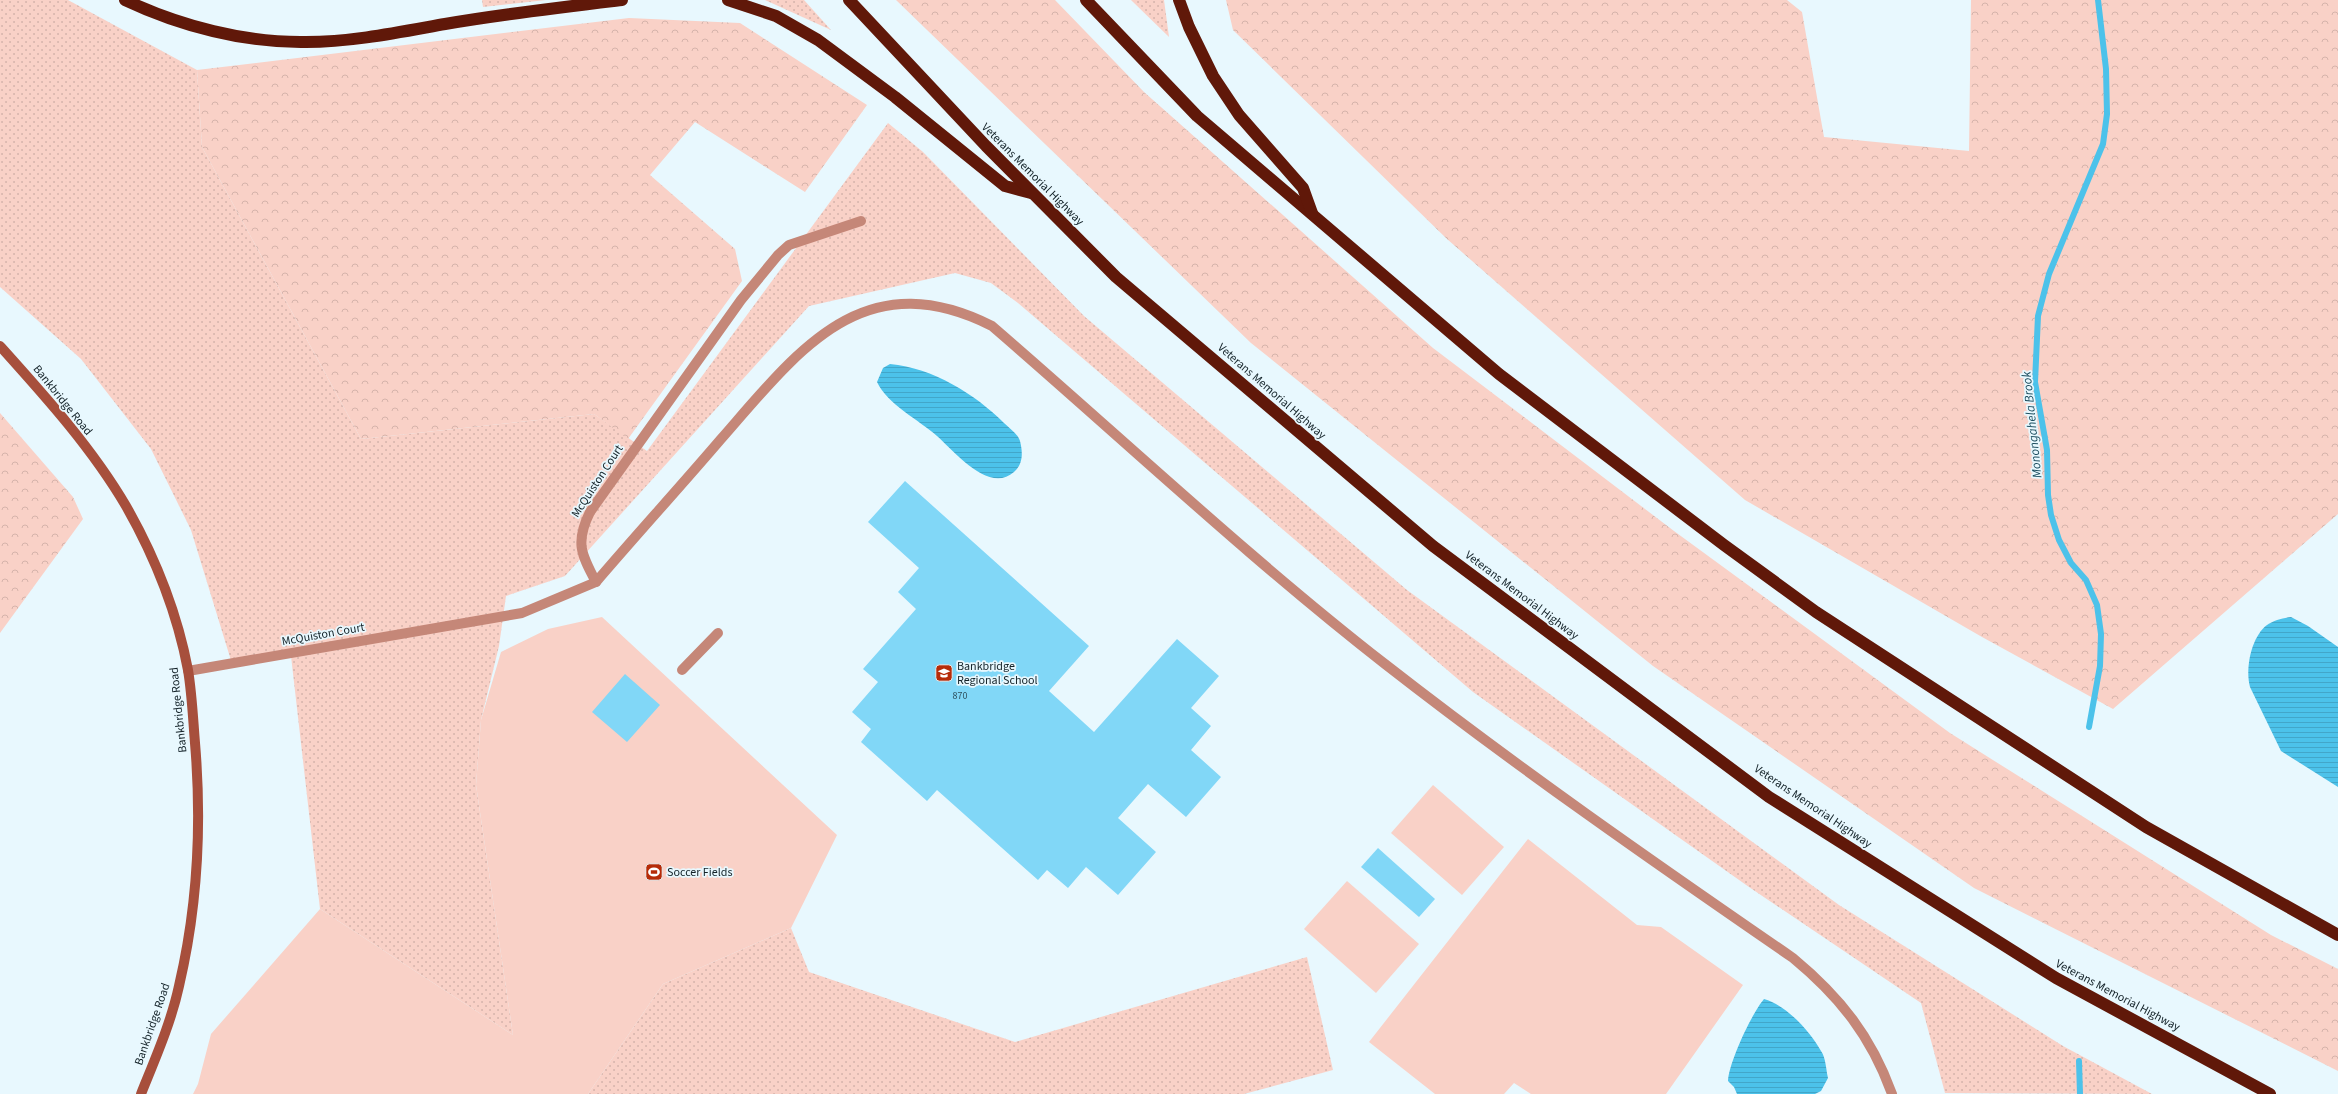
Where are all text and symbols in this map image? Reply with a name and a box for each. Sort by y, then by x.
street label: Veterans Memorial Highway [978,119,1088,230]
street label: Veterans Memorial Highway [1214,339,1330,444]
street label: Bankbridge Road [29,362,96,439]
water label: Monongahela Brook [2017,370,2047,479]
street label: McQuiston Court [567,441,627,521]
street label: Veterans Memorial Highway [1461,547,1583,644]
street label: McQuiston Court [280,619,366,650]
place label: Bankbridge Regional School [957,658,1038,689]
school or university icon: Bankbridge Regional School [934,663,954,683]
street label: Bankbridge Road [166,666,191,754]
house number: 870 [953,689,967,703]
street label: Veterans Memorial Highway [1750,761,1875,853]
sports icon: Soccer Fields [644,862,664,882]
place label: Soccer Fields [667,864,732,881]
street label: Veterans Memorial Highway [2052,955,2183,1036]
street label: Bankbridge Road [130,981,175,1068]

